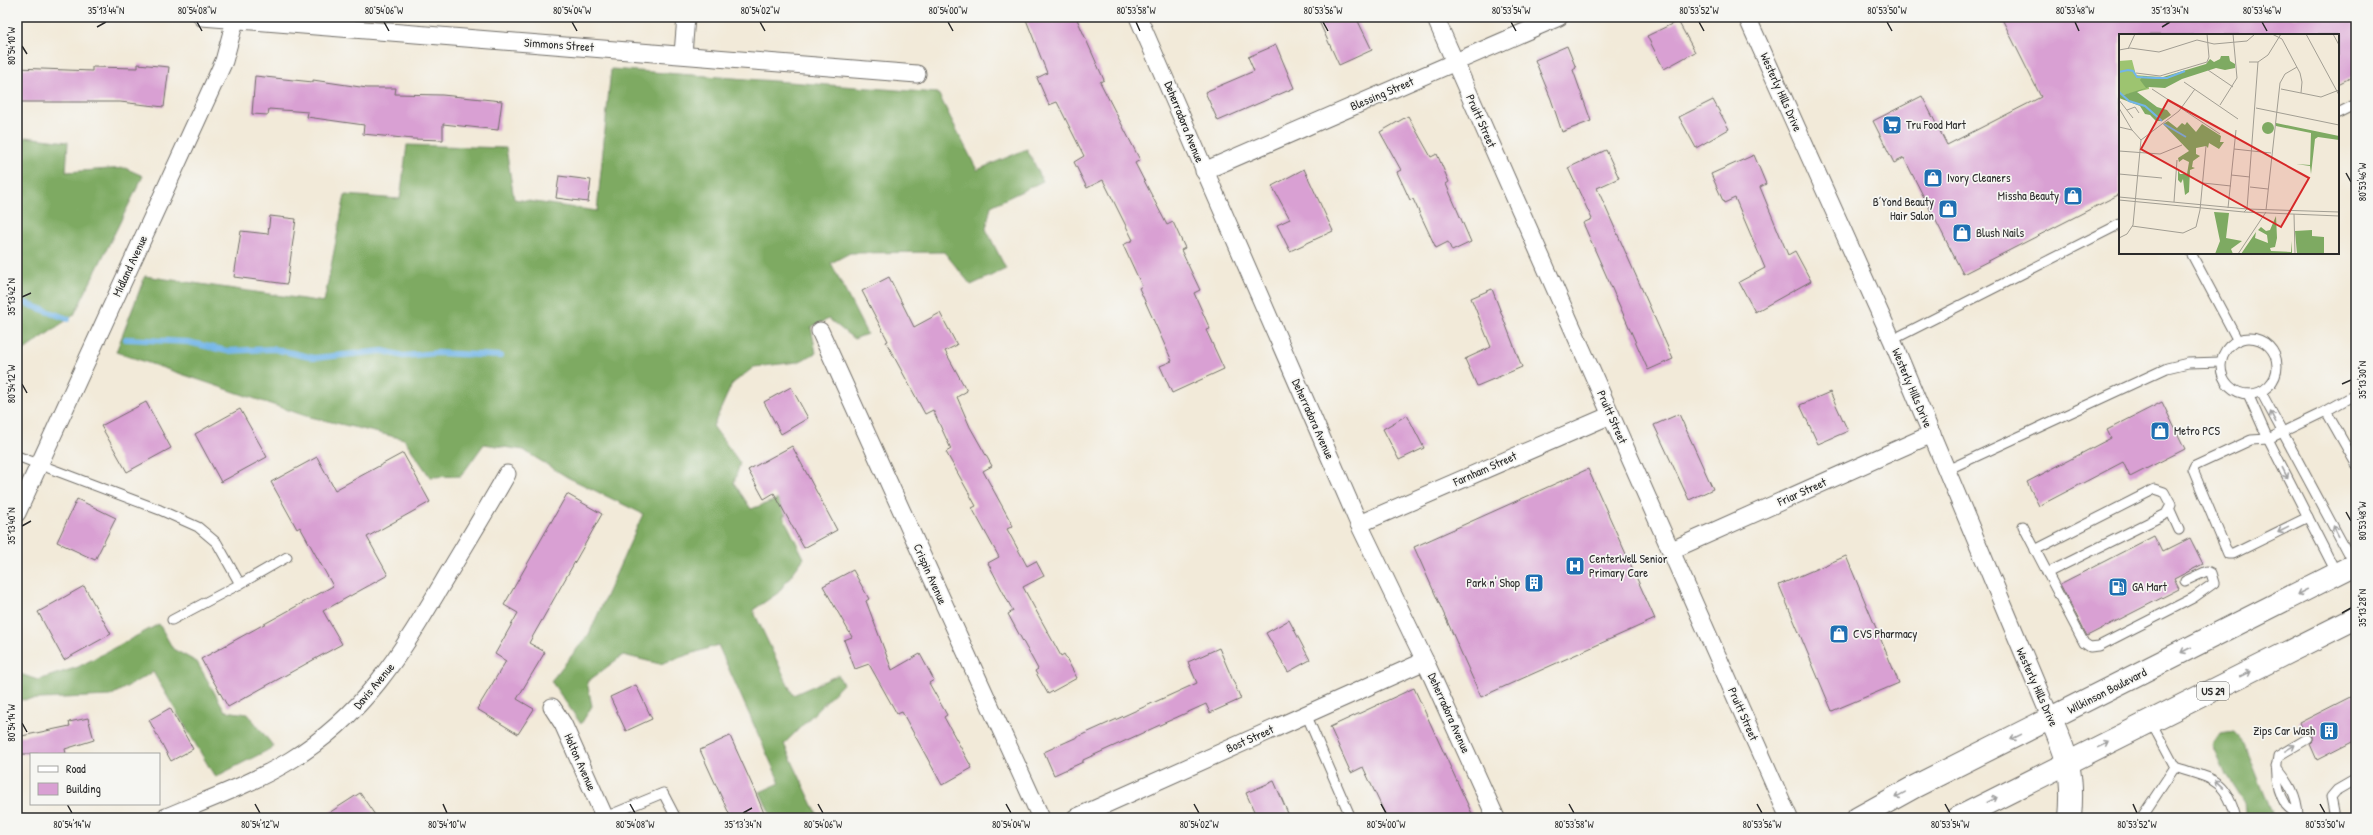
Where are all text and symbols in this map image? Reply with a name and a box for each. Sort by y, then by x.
text: 35°13'44"N [88,4,124,17]
text: 80°54'08"W [178,4,217,17]
text: 80°54'06"W [365,4,404,17]
text: 80°54'04"W [553,4,592,17]
text: 80°54'02"W [740,4,780,17]
text: 80°54'00"W [929,4,968,17]
text: 80°53'58"W [1116,4,1156,17]
text: 80°53'56"W [1304,4,1343,17]
text: 80°53'54"W [1492,4,1531,17]
text: 80°53'52"W [1679,4,1720,17]
text: 80°53'50"W [1867,4,1908,17]
text: 80°53'48"W [2056,4,2095,17]
text: 35°13'34"N [2151,4,2189,17]
text: 80°53'46"W [2243,4,2282,17]
text: 80°54'10"W [5,26,18,65]
street label: Simmons Street [523,34,595,55]
inset map [2119,34,2339,254]
street label: Westerly Hills Drive [1756,50,1807,134]
street label: Blessing Street [1347,72,1417,115]
street label: Deherradora Avenue [1160,79,1209,165]
street label: Pruitt Street [1462,91,1501,151]
supermarket icon: Tru Food Mart [1881,114,1903,136]
place label: Tru Food Mart [1906,116,1967,133]
text: 80°53'46"W [2356,162,2369,201]
shop icon: Ivory Cleaners [1922,167,1944,189]
place label: Ivory Cleaners [1947,169,2011,186]
shop icon: Missha Beauty [2062,185,2084,207]
place label: Missha Beauty [1998,187,2059,204]
place label: B’Yond Beauty Hair Salon [1873,193,1934,224]
shop icon: B’Yond Beauty Hair Salon [1937,198,1959,220]
shop icon: Blush Nails [1951,222,1973,244]
place label: Blush Nails [1976,224,2024,241]
street label: Midland Avenue [108,232,151,299]
text: 35°13'42"N [5,278,18,316]
street label: Westerly Hills Drive [1888,345,1937,430]
text: 35°13'30"N [2356,361,2369,399]
text: 80°54'12"W [5,364,18,403]
street label: Deherradora Avenue [1288,376,1339,462]
street label: Pruitt Street [1593,387,1632,447]
one-way arrow [2269,411,2277,423]
shop icon: Metro PCS [2149,420,2171,442]
place label: Metro PCS [2174,422,2221,439]
street label: Farnham Street [1449,447,1520,491]
one-way arrow [2282,467,2290,479]
street label: Friar Street [1774,473,1830,510]
text: 80°53'48"W [2356,501,2369,540]
text: 35°13'40"N [5,507,18,545]
one-way arrow [2332,525,2339,537]
one-way arrow [2278,526,2290,534]
street label: Crispin Avenue [909,541,952,607]
place label: CenterWell Senior Primary Care [1589,550,1668,581]
hospital icon: CenterWell Senior Primary Care [1564,555,1586,577]
building icon: Park n' Shop [1523,572,1545,594]
place label: Park n' Shop [1466,574,1520,591]
fuel station icon: GA Mart [2107,576,2129,598]
place label: GA Mart [2132,578,2168,595]
one-way arrow [2296,588,2308,596]
text: 35°13'28"N [2356,589,2369,627]
shop icon: CVS Pharmacy [1828,623,1850,645]
place label: CVS Pharmacy [1853,625,1917,642]
street label: Westerly Hills Drive [2012,645,2063,729]
one-way arrow [2180,647,2192,655]
street label: Davis Avenue [349,659,398,712]
street label: Wilkinson Boulevard [2064,663,2149,718]
street label: Deherradora Avenue [1424,670,1475,756]
one-way arrow [2239,670,2251,678]
road number: US 29 [2197,682,2229,700]
street label: Pruitt Street [1724,684,1763,744]
text: 80°54'14"W [5,704,18,742]
street label: Bost Street [1223,720,1277,757]
building icon: Zips Car Wash [2318,720,2340,742]
place label: Zips Car Wash [2253,722,2315,739]
street label: Holton Avenue [560,730,601,793]
one-way arrow [2010,734,2022,741]
one-way arrow [2098,741,2110,748]
one-way arrow [2284,744,2296,752]
legend [30,753,160,805]
text: Road [66,760,86,777]
text: Building [66,780,101,797]
one-way arrow [2214,780,2224,789]
one-way arrow [1894,792,1906,800]
one-way arrow [1986,796,1998,804]
text: 80°54'14"W [53,818,91,831]
text: 80°54'12"W [241,818,280,831]
text: 80°54'10"W [428,818,467,831]
text: 80°54'08"W [616,818,655,831]
text: 35°13'34"N [724,818,762,831]
text: 80°54'06"W [804,818,843,831]
text: 80°54'04"W [992,818,1031,831]
text: 80°54'02"W [1179,818,1219,831]
text: 80°54'00"W [1367,818,1406,831]
text: 80°53'58"W [1554,818,1594,831]
text: 80°53'56"W [1743,818,1782,831]
text: 80°53'54"W [1931,818,1970,831]
text: 80°53'52"W [2117,818,2158,831]
text: 80°53'50"W [2305,818,2346,831]

